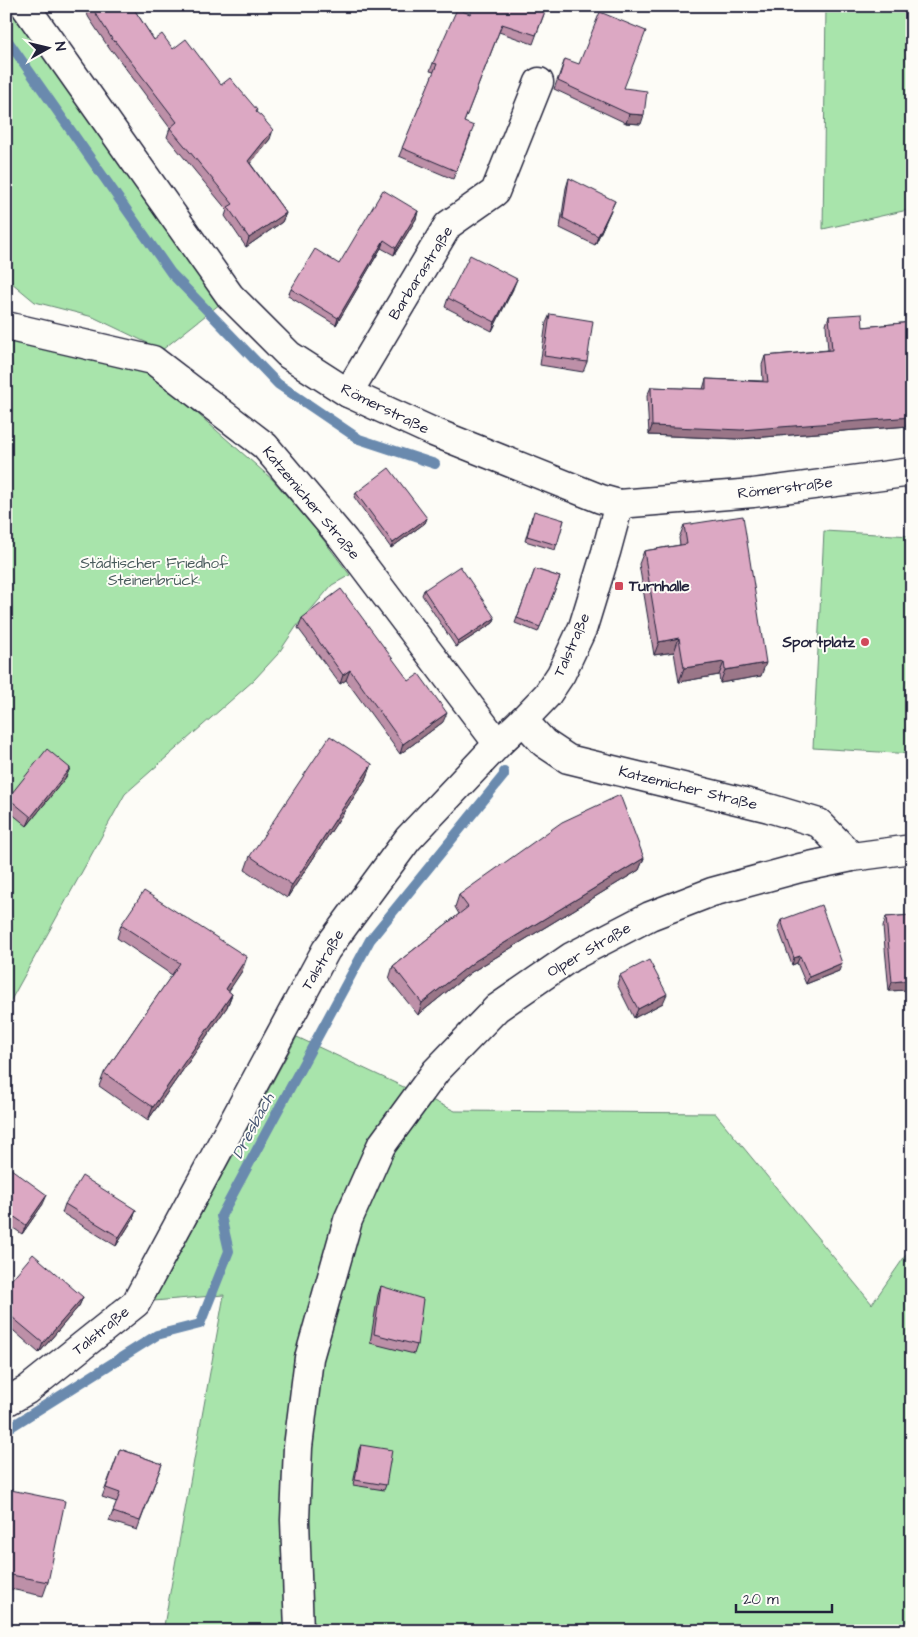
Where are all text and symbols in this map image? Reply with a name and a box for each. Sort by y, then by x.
north arrow [22,22,72,72]
text: N [49,41,70,52]
street label: Barbarastraße [384,222,458,324]
street label: Römerstraße [337,379,433,439]
street label: Katzemicher Straße [257,442,365,564]
street label: Römerstraße [736,472,834,504]
park label: Städtischer Friedhof Steinenbrück [80,553,228,591]
place label: Turnhalle [628,576,690,597]
marker: Turnhalle [613,580,625,592]
street label: Talstraße [549,610,595,680]
place label: Sportplatz [781,632,856,653]
marker: Sportplatz [859,636,871,648]
street label: Katzemicher Straße [617,761,759,815]
street label: Olper Straße [543,918,635,982]
street label: Talstraße [297,926,349,994]
water label: Dresbach [227,1089,280,1163]
street label: Talstraße [68,1302,134,1360]
scale bar [736,1582,832,1614]
text: 20 m [743,1589,779,1610]

